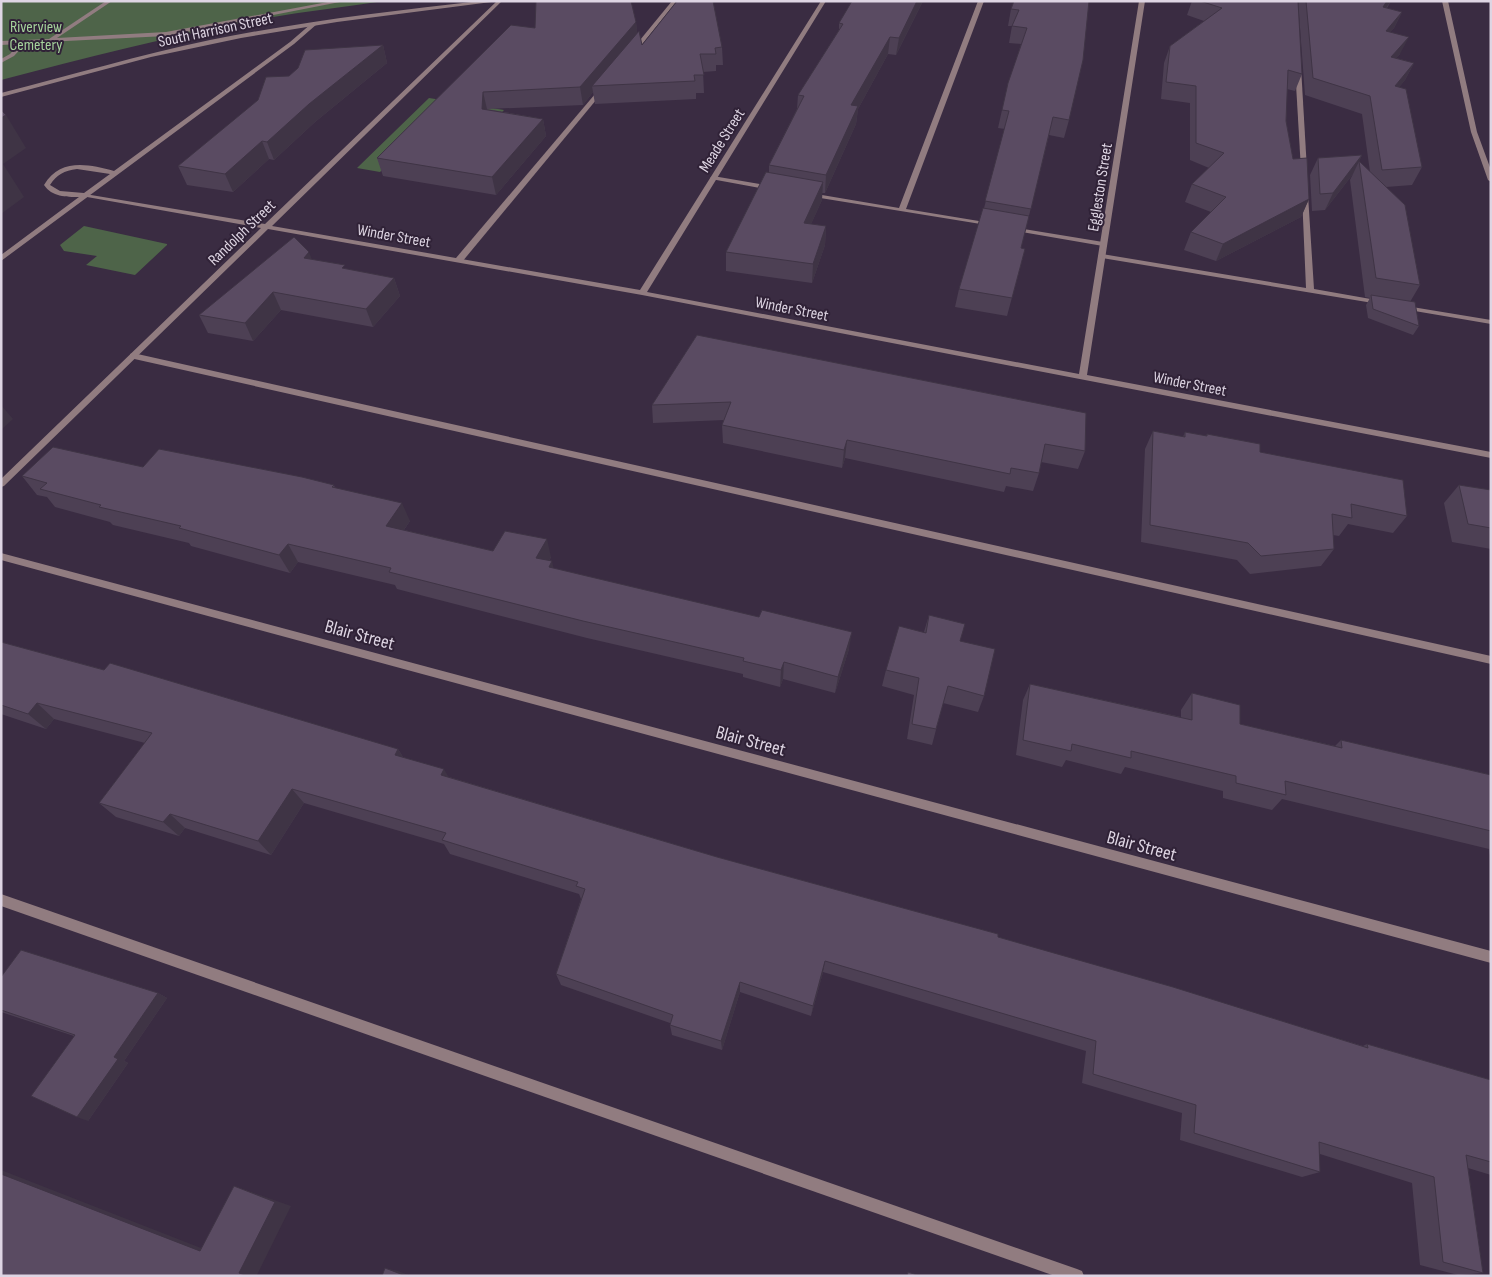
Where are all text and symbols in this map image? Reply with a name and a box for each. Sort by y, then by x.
street label: South Harrison Street [156,9,274,52]
park label: Riverview Cemetery [10,18,62,55]
street label: Meade Street [695,105,749,176]
street label: Eggleston Street [1084,142,1117,233]
street label: Randolph Street [204,196,280,270]
street label: Winder Street [356,221,432,252]
street label: Winder Street [753,293,830,326]
street label: Winder Street [1151,368,1228,401]
street label: Blair Street [322,615,397,656]
street label: Blair Street [713,721,788,762]
street label: Blair Street [1104,826,1179,867]

